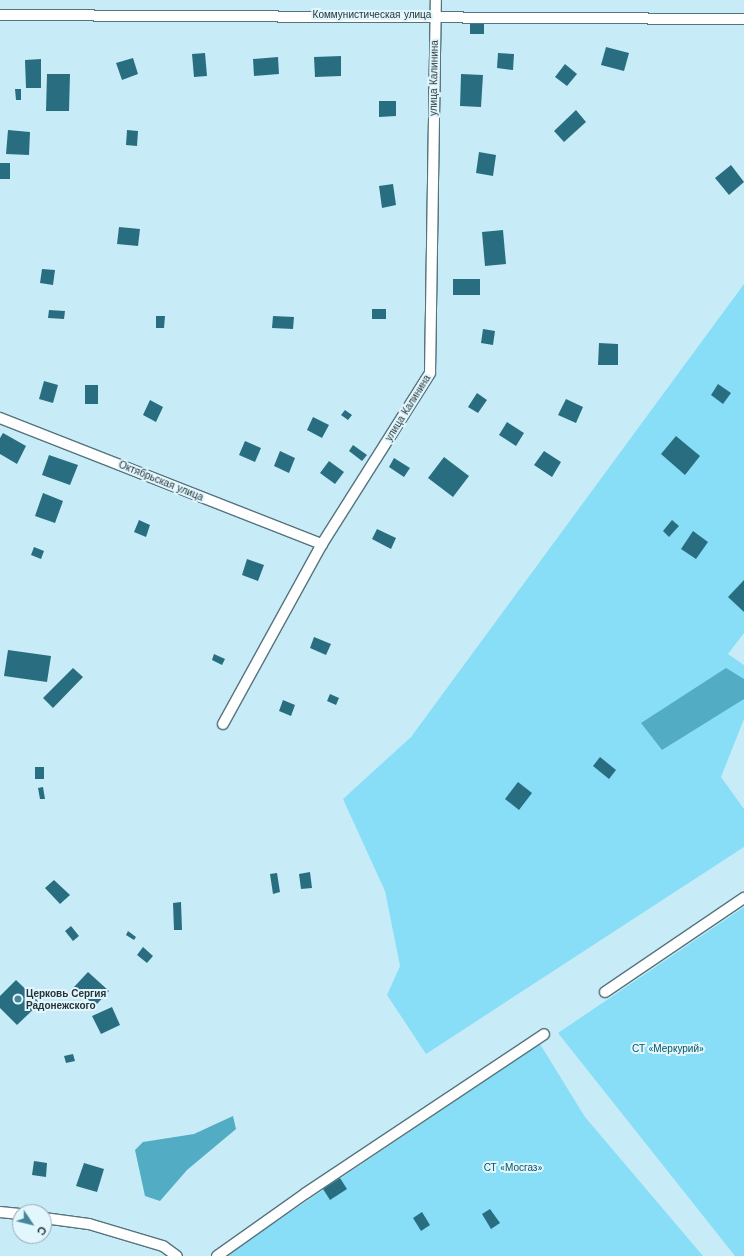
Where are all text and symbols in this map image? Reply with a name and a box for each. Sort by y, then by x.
street label: Коммунистическая улица [313,9,431,21]
street label: улица Калинина [427,40,441,116]
street label: улица Калинина [383,373,433,443]
street label: Октябрьская улица [117,459,205,503]
place label: Церковь Сергия Радонежского [26,987,106,1010]
marker: Церковь Сергия Радонежского [13,994,23,1004]
park label: СТ «Меркурий» [632,1043,704,1055]
park label: СТ «Мосгаз» [484,1162,542,1174]
north arrow [12,1204,52,1244]
text: С [34,1224,49,1238]

